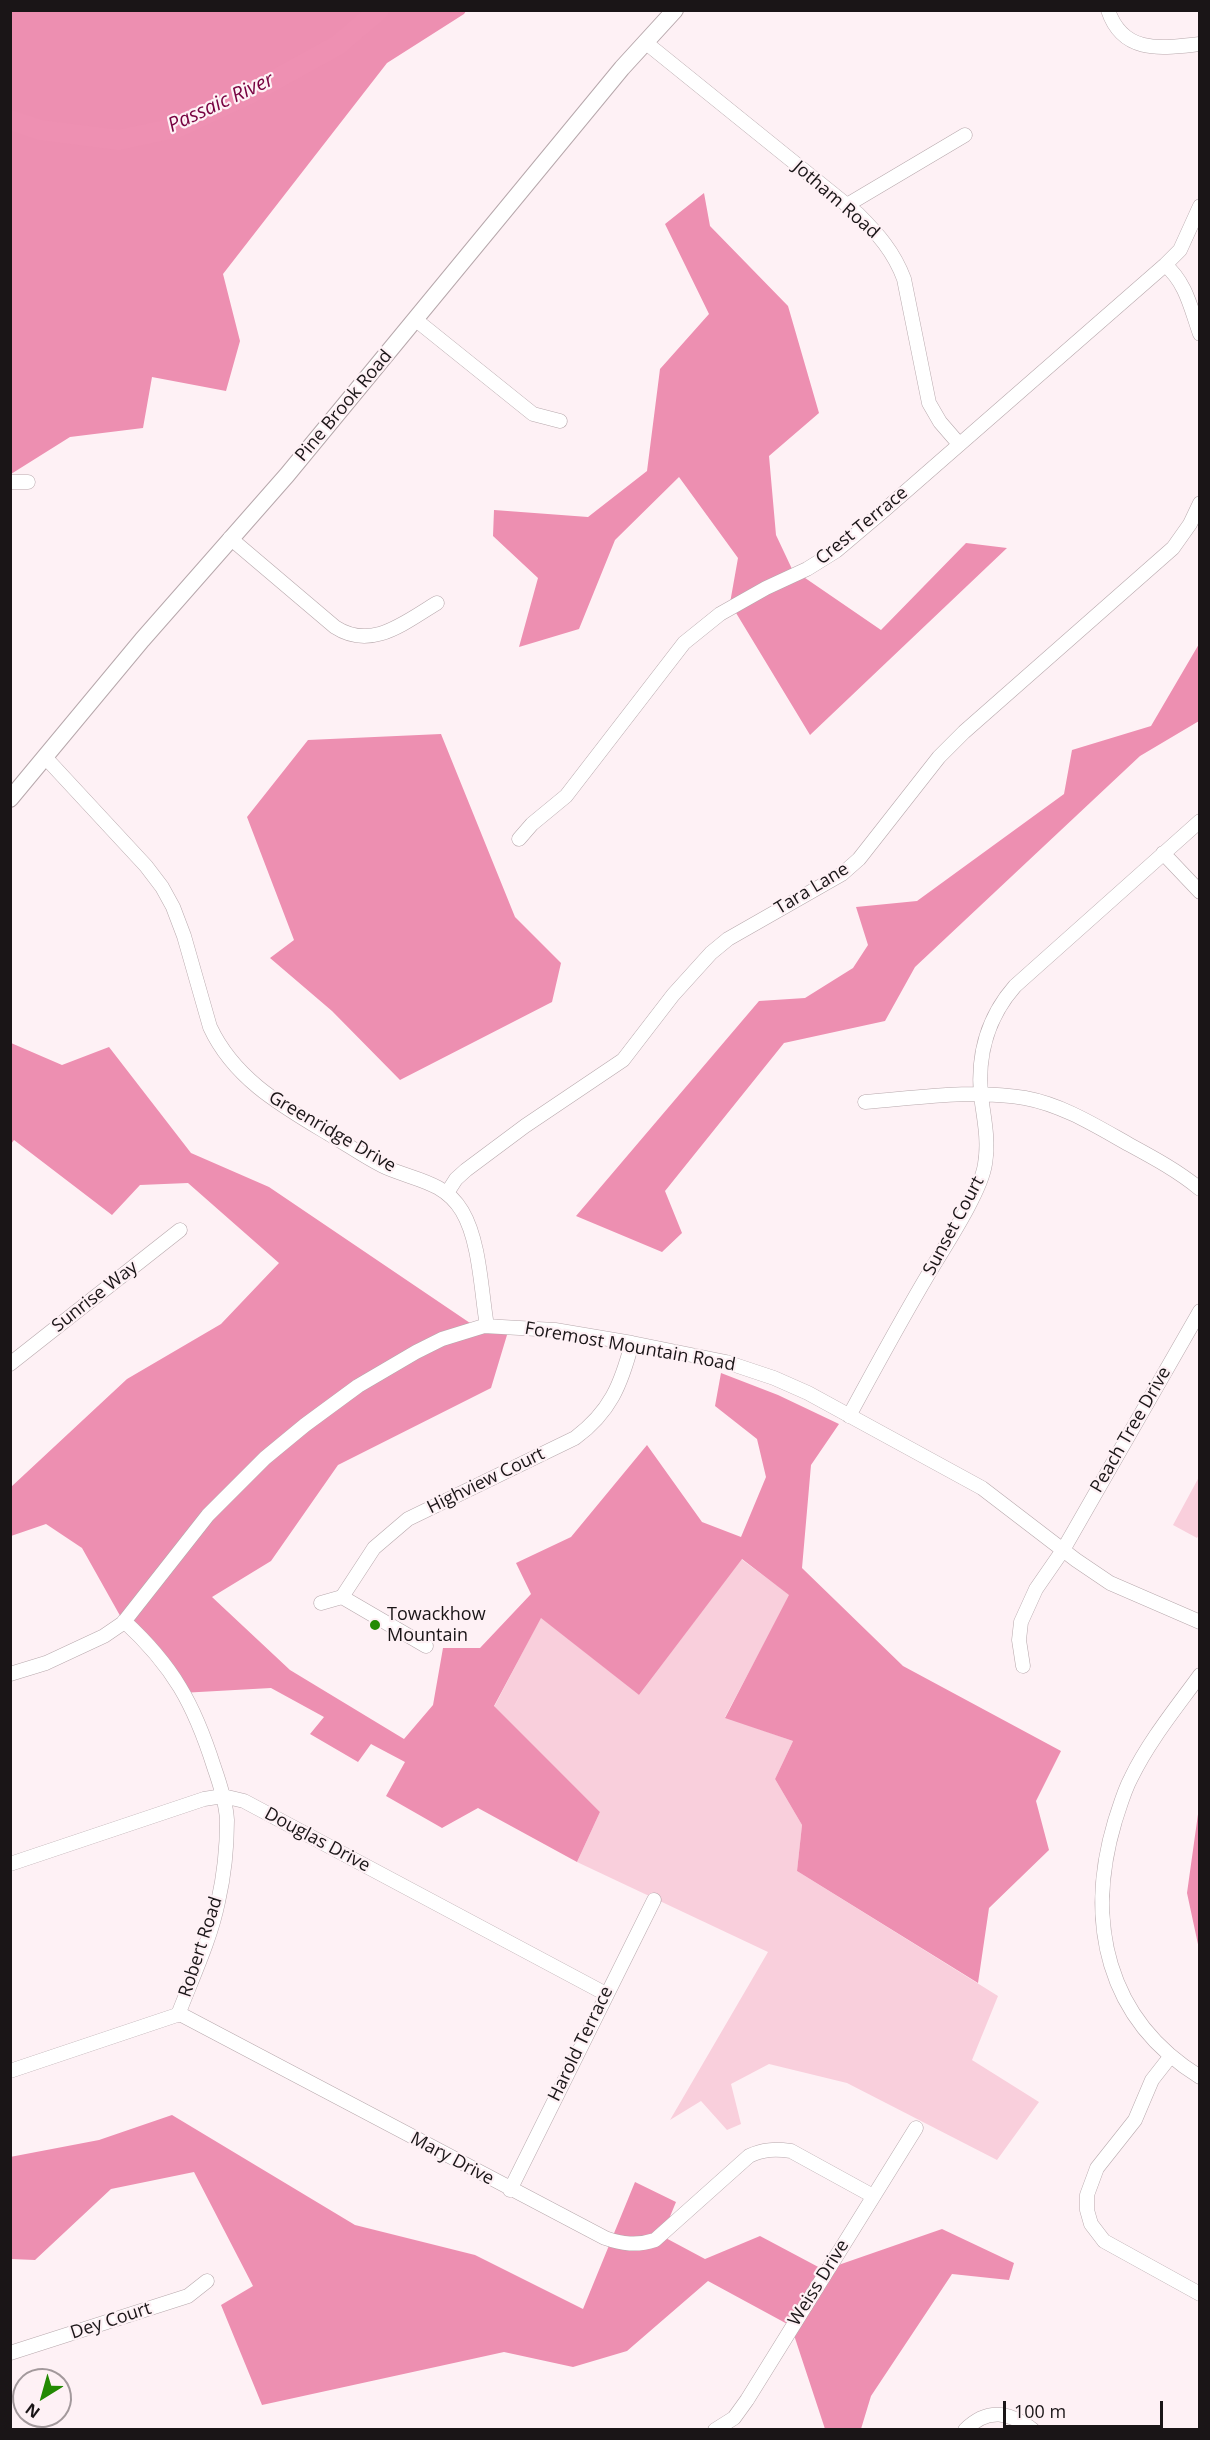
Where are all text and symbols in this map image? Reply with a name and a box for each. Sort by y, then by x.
water label: Passaic River [164,68,278,138]
street label: Jotham Road [788,157,884,243]
street label: Pine Brook Road [291,346,397,466]
street label: Crest Terrace [812,482,912,570]
street label: Tara Lane [771,858,853,920]
street label: Greenridge Drive [265,1087,399,1177]
street label: Sunset Court [919,1173,989,1279]
street label: Sunrise Way [48,1257,142,1337]
street label: Foremost Mountain Road [523,1318,737,1376]
street label: Peach Tree Drive [1086,1363,1176,1497]
street label: Highview Court [424,1443,548,1519]
place label: Towackhow Mountain [387,1604,486,1646]
marker: Towackhow Mountain [368,1618,382,1632]
street label: Douglas Drive [260,1803,374,1877]
street label: Robert Road [175,1894,227,2000]
street label: Harold Terrace [544,1983,618,2105]
street label: Mary Drive [407,2128,497,2190]
street label: Weiss Drive [784,2236,854,2330]
street label: Dey Court [68,2298,154,2344]
north arrow [12,2368,72,2428]
scale bar [1006,2389,1166,2427]
text: N [21,2398,44,2423]
text: 100 m [1014,2399,1066,2423]

